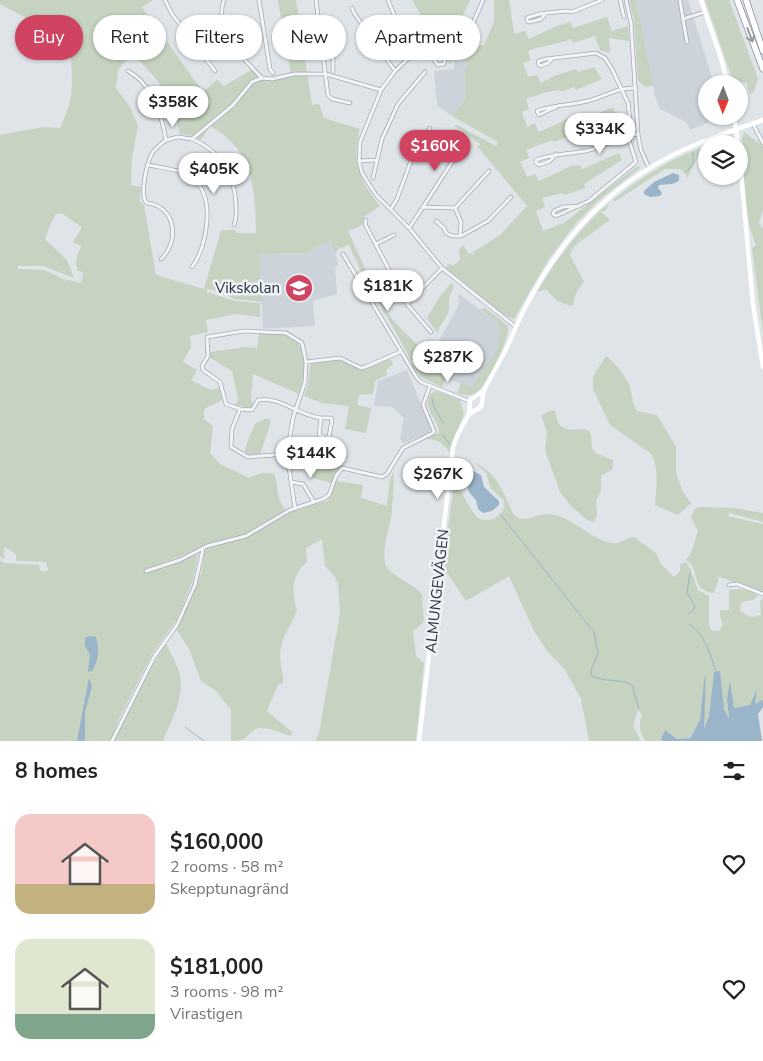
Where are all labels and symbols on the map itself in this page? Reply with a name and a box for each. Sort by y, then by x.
one-way arrow [746,26,755,42]
north arrow [698,75,748,125]
pin: $358K [138,86,208,128]
pin: $334K [565,112,635,155]
pin: $160K [400,130,470,172]
pin: $405K [179,152,249,195]
pin: $181K [353,270,423,312]
school or university icon: Vikskolan [284,273,314,303]
place label: Vikskolan [214,278,280,298]
pin: $287K [413,340,483,383]
pin: $144K [276,436,346,479]
pin: $267K [403,458,473,500]
street label: ALMUNGEVÄGEN [421,528,453,654]

